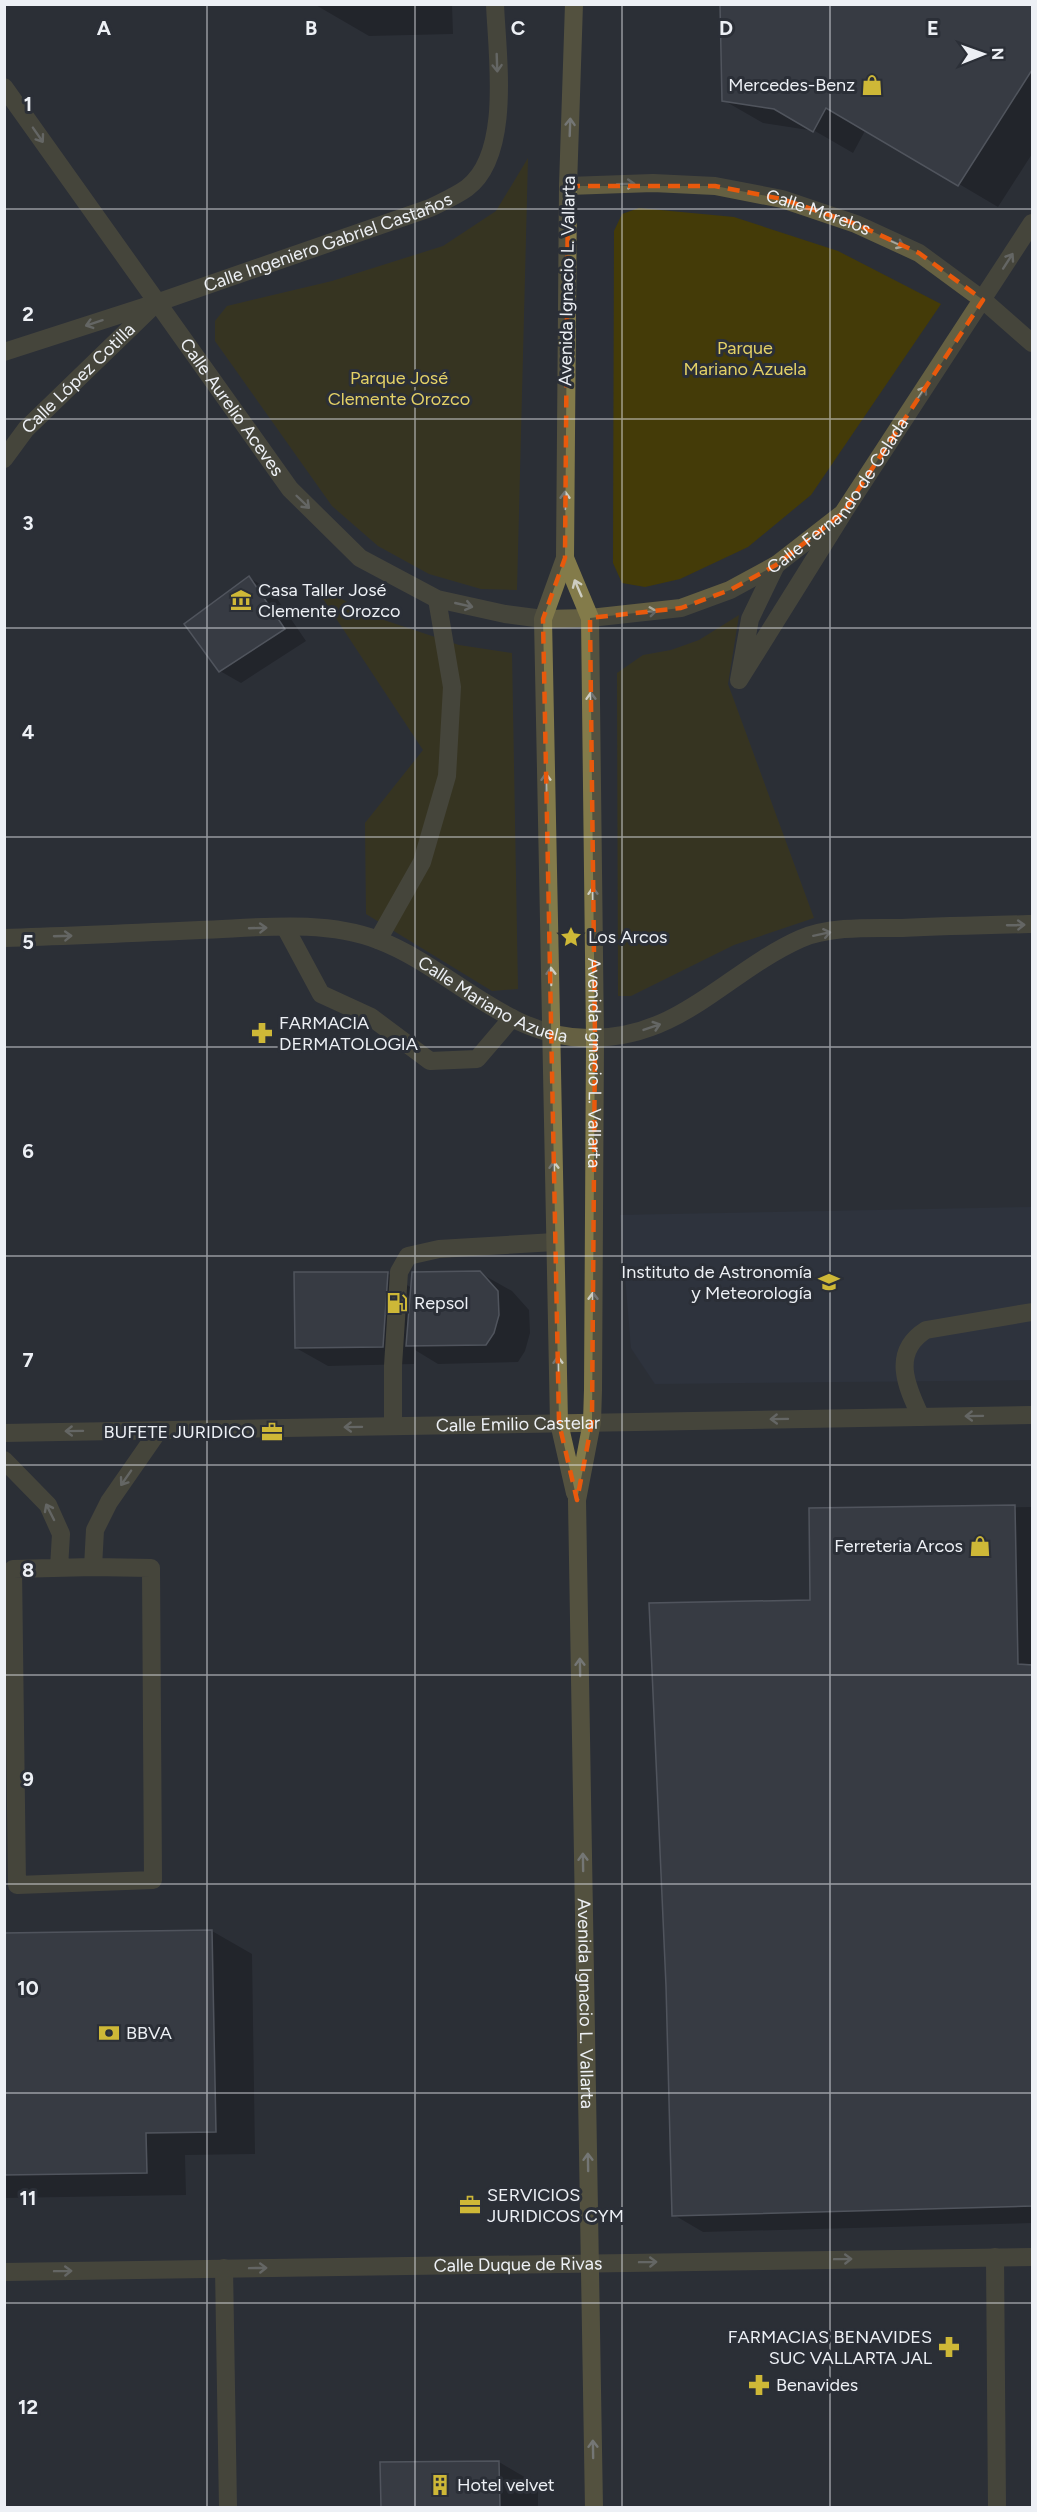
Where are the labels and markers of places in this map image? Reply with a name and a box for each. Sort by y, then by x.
shop icon: Mercedes-Benz [860,73,884,97]
place label: Mercedes-Benz [728,74,855,96]
place label: Casa Taller José Clemente Orozco [258,579,401,622]
museum icon: Casa Taller José Clemente Orozco [229,588,253,612]
place icon: Los Arcos [559,925,583,949]
place label: Los Arcos [588,926,667,948]
place label: FARMACIA DERMATOLOGIA [279,1012,418,1055]
pharmacy icon: FARMACIA DERMATOLOGIA [250,1021,274,1045]
place label: Instituto de Astronomía y Meteorología [621,1261,812,1304]
school or university icon: Instituto de Astronomía y Meteorología [817,1270,841,1294]
fuel station icon: Repsol [385,1291,409,1315]
place label: Repsol [414,1292,469,1314]
office icon: BUFETE JURIDICO [260,1420,284,1444]
place label: BUFETE JURIDICO [103,1421,255,1443]
shop icon: Ferreteria Arcos [968,1534,992,1558]
place label: Ferreteria Arcos [834,1535,963,1557]
bank icon: BBVA [97,2021,121,2045]
place label: BBVA [126,2022,172,2044]
place label: SERVICIOS JURIDICOS CYM [487,2184,624,2227]
office icon: SERVICIOS JURIDICOS CYM [458,2193,482,2217]
place label: FARMACIAS BENAVIDES SUC VALLARTA JAL [728,2326,933,2369]
pharmacy icon: FARMACIAS BENAVIDES SUC VALLARTA JAL [937,2335,961,2359]
pharmacy icon: Benavides [747,2373,771,2397]
place label: Benavides [776,2374,858,2396]
building icon: Hotel velvet [428,2473,452,2497]
place label: Hotel velvet [457,2474,555,2496]

